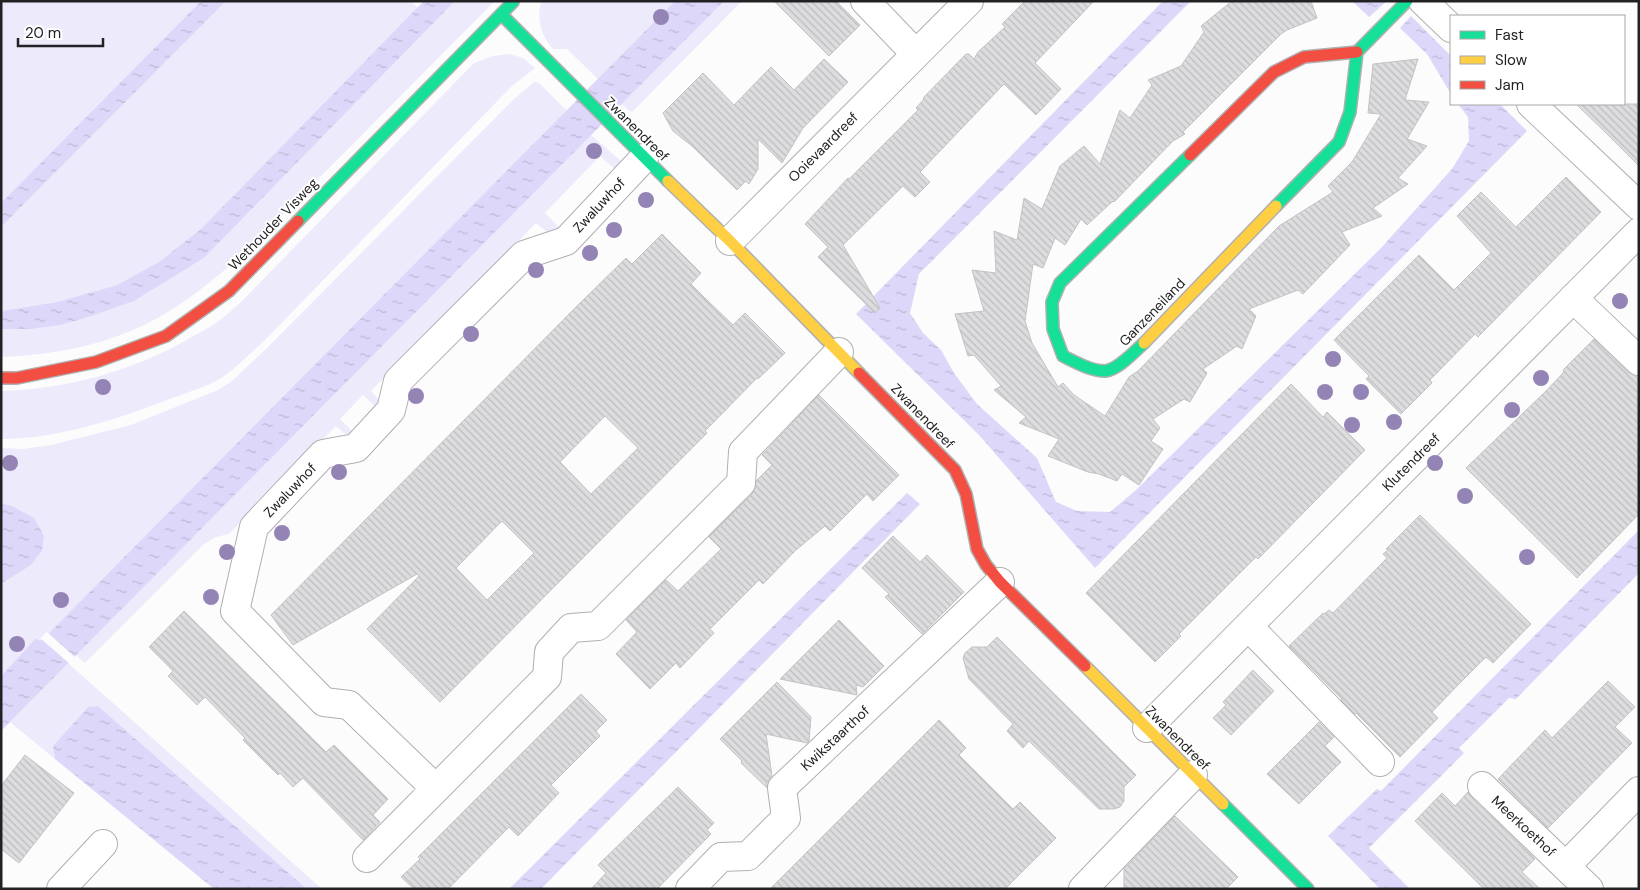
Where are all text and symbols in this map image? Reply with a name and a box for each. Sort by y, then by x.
scale bar [18,15,102,47]
legend [1450,15,1625,105]
text: 20 m [25,23,61,43]
text: Fast [1495,25,1524,45]
text: Slow [1495,50,1528,70]
text: Jam [1495,75,1524,95]
street label: Zwanendreef [601,93,673,165]
street label: Ooievaardreef [784,108,862,186]
street label: Wethouder Visweg [224,174,322,274]
street label: Zwaluwhof [569,174,629,236]
street label: Ganzeneiland [1115,274,1189,350]
street label: Zwanendreef [887,380,959,453]
street label: Klutendreef [1378,429,1444,495]
street label: Zwaluwhof [260,459,320,521]
street label: Kwikstaarthof [797,701,873,774]
street label: Zwanendreef [1142,702,1214,774]
street label: Meerkoethof [1488,791,1560,861]

